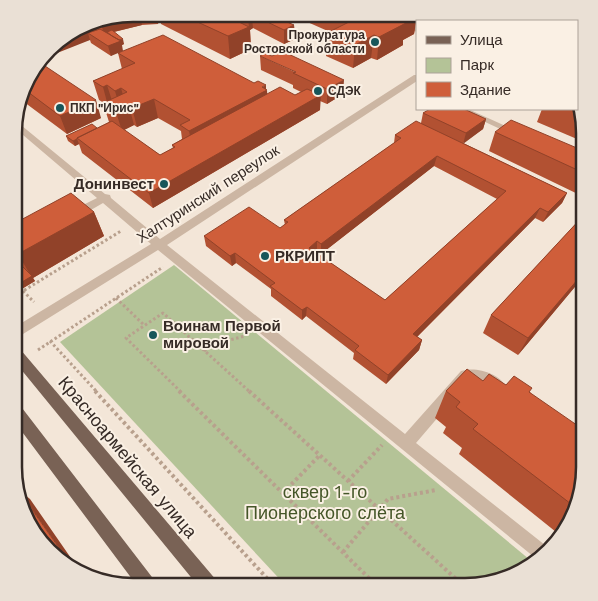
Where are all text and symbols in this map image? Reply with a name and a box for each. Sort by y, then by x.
legend [416,20,578,110]
place label: Прокуратура Ростовской области [244,28,365,56]
text: Улица [460,31,503,49]
marker: Прокуратура Ростовской области [369,36,381,48]
text: Парк [460,56,494,74]
text: Здание [460,81,511,99]
place label: СДЭК [328,84,362,98]
marker: СДЭК [312,85,324,97]
place label: ПКП "Ирис" [70,101,139,115]
marker: ПКП "Ирис" [54,102,66,114]
street label: Халтуринский переулок [133,141,283,247]
place label: Донинвест [74,175,154,193]
marker: Донинвест [158,178,170,190]
place label: РКРИПТ [275,247,335,265]
marker: РКРИПТ [259,250,271,262]
place label: Воинам Первой мировой [163,317,281,352]
marker: Воинам Первой мировой [147,329,159,341]
street label: Красноармейская улица [54,372,202,543]
park label: сквер 1-го Пионерского слёта [245,481,406,523]

